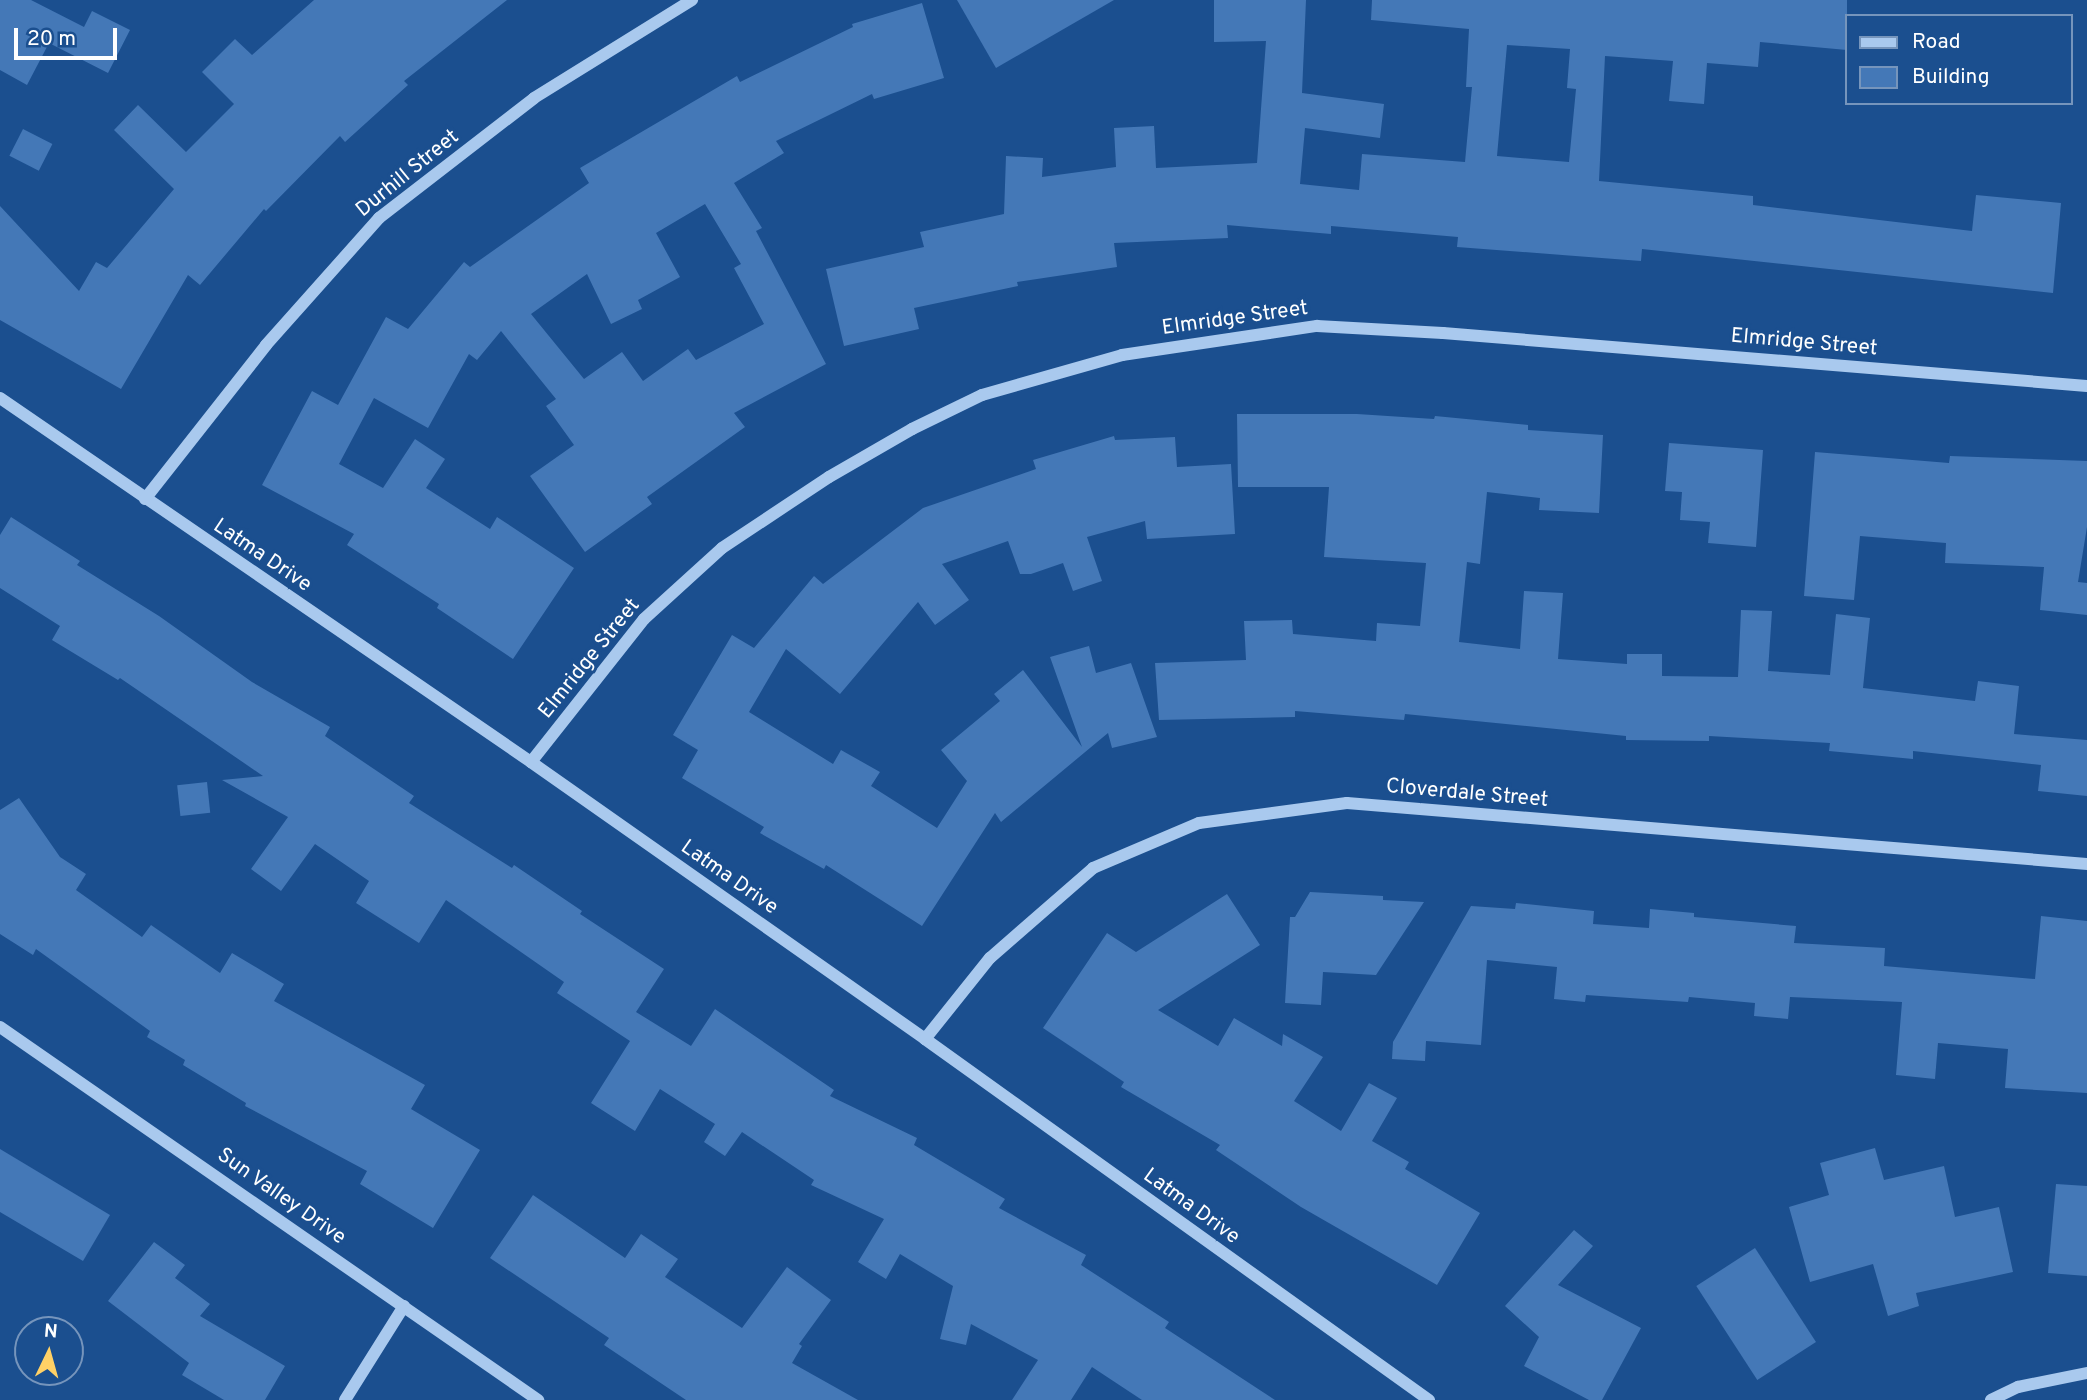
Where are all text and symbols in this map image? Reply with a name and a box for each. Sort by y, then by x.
scale bar [18,14,121,58]
legend [1846,14,2073,105]
text: 20 m [27,26,76,53]
text: Road [1912,29,1961,56]
text: Building [1912,64,1990,91]
street label: Durhill Street [351,125,465,223]
street label: Elmridge Street [1160,296,1310,342]
street label: Elmridge Street [1730,324,1878,362]
street label: Latma Drive [208,514,316,598]
street label: Elmridge Street [534,594,646,724]
street label: Cloverdale Street [1385,774,1549,814]
street label: Latma Drive [675,835,783,921]
street label: Sun Valley Drive [211,1143,351,1251]
street label: Latma Drive [1138,1164,1244,1250]
north arrow [14,1316,84,1386]
text: N [43,1320,59,1345]

